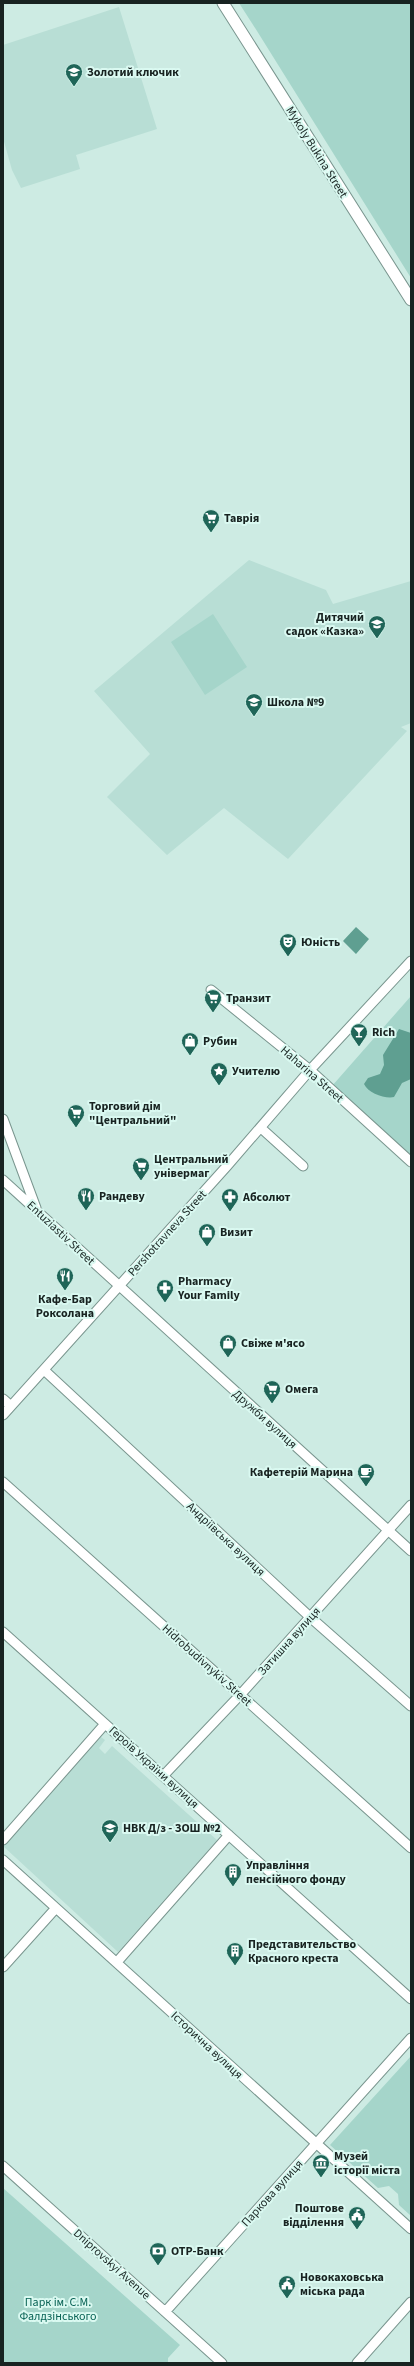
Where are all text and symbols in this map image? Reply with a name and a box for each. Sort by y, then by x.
school or university icon: Золотий ключик [64,62,84,87]
place label: Золотий ключик [87,64,179,81]
street label: Mykoly Bukina Street [282,103,352,201]
supermarket icon: Таврія [201,508,221,533]
place label: Таврія [224,510,259,527]
place label: Дитячий садок «Казка» [286,609,364,640]
school or university icon: Дитячий садок «Казка» [367,614,387,639]
school or university icon: Школа №9 [244,692,264,717]
place label: Школа №9 [267,694,324,711]
theatre icon: Юність [278,932,298,957]
place label: Юність [301,934,340,951]
supermarket icon: Транзит [203,988,223,1013]
place label: Транзит [226,990,271,1007]
bar icon: Rich [349,1022,369,1047]
place label: Rich [372,1024,395,1041]
shop icon: Рубин [180,1031,200,1056]
place label: Рубин [203,1033,237,1050]
street label: Haharina Street [276,1042,347,1107]
place icon: Учителю [209,1061,229,1086]
place label: Учителю [232,1063,280,1080]
place label: Торговий дім "Центральний" [89,1098,176,1129]
supermarket icon: Торговий дім "Центральний" [66,1103,86,1128]
place label: Центральний універмаг [154,1151,228,1182]
supermarket icon: Центральний універмаг [131,1156,151,1181]
restaurant icon: Рандеву [76,1186,96,1211]
street label: Pershotravneva Street [124,1187,211,1280]
pharmacy icon: Абсолют [220,1187,240,1212]
place label: Рандеву [99,1188,146,1205]
place label: Абсолют [242,1189,290,1206]
street label: Entuziastiv Street [23,1197,98,1269]
shop icon: Визит [197,1222,217,1247]
place label: Визит [220,1224,253,1241]
restaurant icon: Кафе-Бар Роксолана [55,1266,75,1291]
place label: Pharmacy Your Family [177,1273,240,1304]
pharmacy icon: Pharmacy Your Family [155,1278,175,1303]
place label: Кафе-Бар Роксолана [36,1291,94,1322]
shop icon: Свіже м'ясо [218,1333,238,1358]
place label: Свіже м'ясо [241,1335,305,1352]
supermarket icon: Омега [262,1379,282,1404]
place label: Омега [285,1381,318,1398]
street label: Дружби вулиця [229,1386,301,1453]
cafe icon: Кафетерій Марина [356,1462,376,1487]
place label: Кафетерій Марина [250,1464,353,1481]
street label: Андріївська вулиця [183,1498,269,1580]
street label: Затишна вулиця [254,1603,325,1679]
street label: Hidrobudivnykiv Street [158,1620,255,1710]
street label: Героїв України вулиця [105,1722,202,1813]
school or university icon: НВК Д/з - ЗОШ №2 [100,1818,120,1843]
place label: НВК Д/з - ЗОШ №2 [123,1820,221,1837]
place label: Управління пенсійного фонду [246,1857,346,1888]
building icon: Управління пенсійного фонду [223,1862,243,1887]
place label: Представительство Красного креста [248,1936,357,1967]
building icon: Представительство Красного креста [225,1941,245,1966]
street label: Історична вулиця [167,2008,246,2083]
place label: Музей історії міста [334,2148,400,2179]
museum icon: Музей історії міста [311,2153,331,2178]
street label: Паркова вулиця [238,2156,307,2231]
place label: Поштове відділення [283,2200,344,2231]
public building icon: Поштове відділення [347,2205,367,2230]
street label: Dniprovskyi Avenue [69,2225,154,2304]
bank icon: ОТР-Банк [148,2241,168,2266]
place label: ОТР-Банк [171,2243,224,2260]
place label: Новокаховська міська рада [300,2269,384,2300]
public building icon: Новокаховська міська рада [277,2274,297,2299]
park label: Парк ім. С.М. Фалдзінського [19,2294,97,2325]

